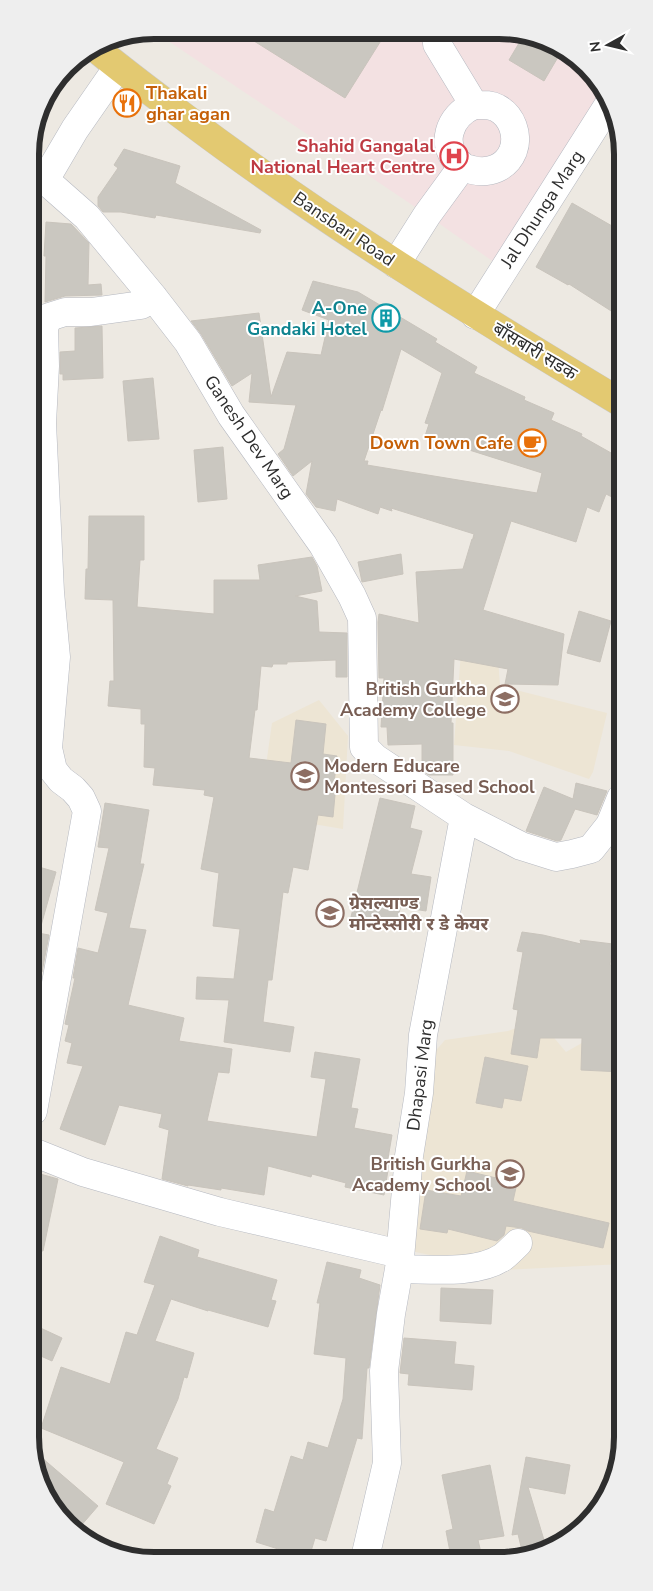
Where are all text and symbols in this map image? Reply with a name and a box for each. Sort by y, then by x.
north arrow [583,20,633,70]
text: N [585,40,606,53]
place label: Thakali ghar agan [146,81,230,126]
restaurant icon: Thakali ghar agan [112,88,142,118]
place label: Shahid Gangalal National Heart Centre [251,134,435,179]
hospital icon: Shahid Gangalal National Heart Centre [439,141,469,171]
street label: Jal Dhunga Marg [494,146,589,273]
street label: Bansbari Road [288,186,400,272]
place label: A-One Gandaki Hotel [247,296,367,341]
building icon: A-One Gandaki Hotel [371,303,401,333]
street label: बाँसबारी सडक [488,316,583,386]
street label: Ganesh Dev Marg [199,370,299,504]
cafe icon: Down Town Cafe [517,428,547,458]
place label: Down Town Cafe [370,431,513,455]
place label: British Gurkha Academy College [340,677,486,722]
school or university icon: British Gurkha Academy College [490,684,520,714]
place label: Modern Educare Montessori Based School [324,754,535,799]
school or university icon: Modern Educare Montessori Based School [290,761,320,791]
place label: ग्रेसल्याण्ड मोन्टेस्सोरी र डे केयर [349,891,489,936]
school or university icon: ग्रेसल्याण्ड मोन्टेस्सोरी र डे केयर [315,898,345,928]
street label: Dhapasi Marg [401,1018,439,1132]
place label: British Gurkha Academy School [352,1152,491,1197]
school or university icon: British Gurkha Academy School [495,1159,525,1189]

